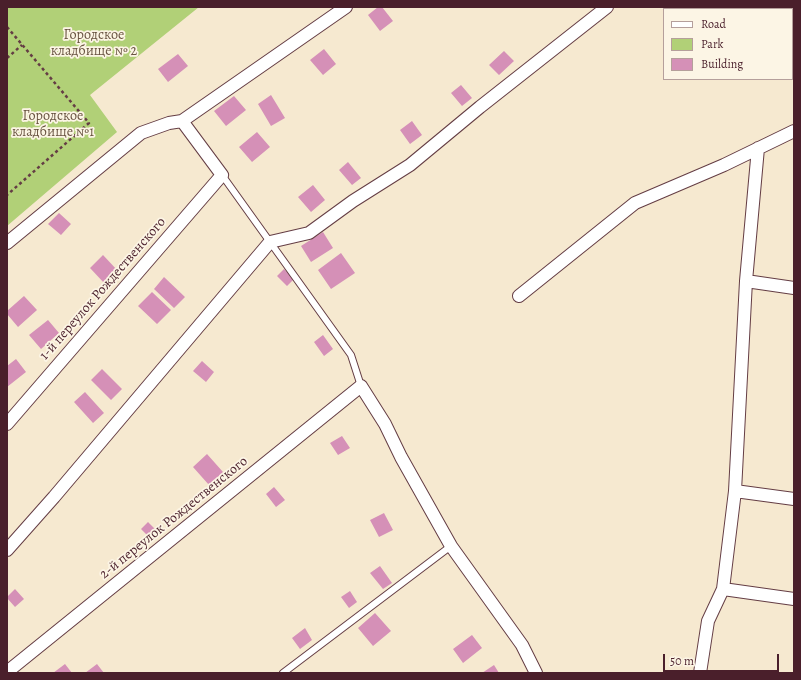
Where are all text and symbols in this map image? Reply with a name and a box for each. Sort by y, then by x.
legend [663,8,793,80]
text: Road [701,16,726,32]
park label: Городское кладбище № 2 [51,28,137,60]
text: Park [701,36,724,52]
text: Building [701,56,743,72]
park label: Городское кладбище №1 [12,109,94,142]
street label: 1-й переулок Рождественского [36,214,170,364]
street label: 2-й переулок Рождественского [97,453,251,583]
scale bar [665,646,781,672]
text: 50 m [670,653,694,669]

